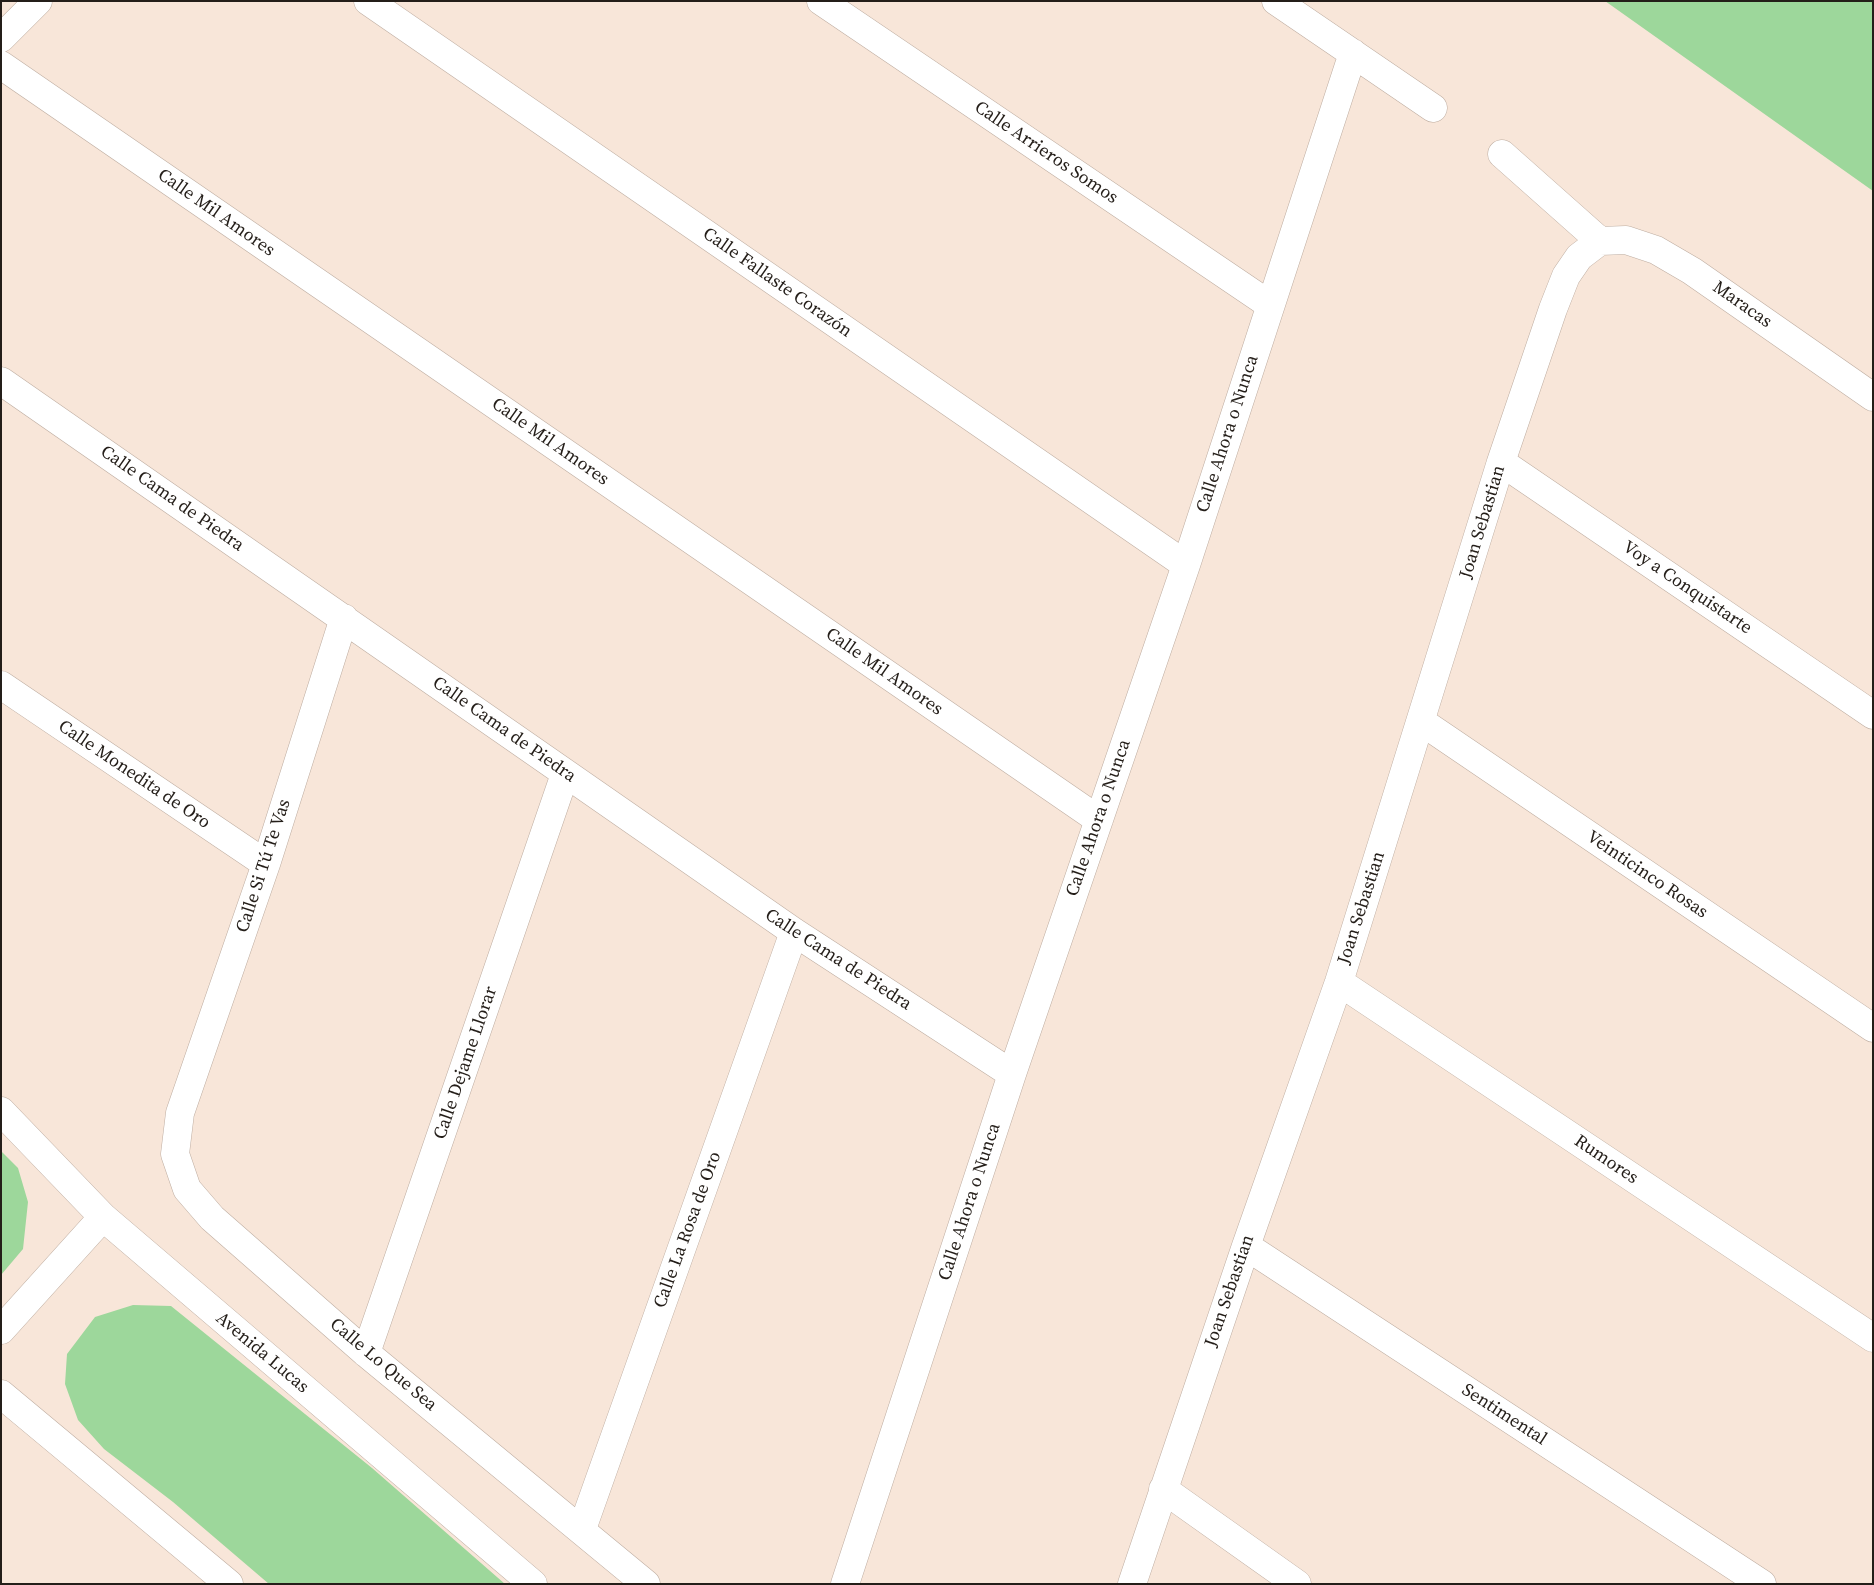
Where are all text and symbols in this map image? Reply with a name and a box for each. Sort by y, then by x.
street label: Calle Arrieros Somos [970,97,1122,209]
street label: Calle Mil Amores [153,165,279,261]
street label: Calle Fallaste Corazón [698,223,856,343]
street label: Maracas [1708,277,1776,333]
street label: Calle Ahora o Nunca [1192,353,1264,515]
street label: Calle Mil Amores [487,394,613,490]
street label: Calle Cama de Piedra [96,441,248,557]
street label: Joan Sebastian [1456,463,1510,581]
street label: Voy a Conquistarte [1618,537,1756,639]
street label: Calle Mil Amores [821,624,947,720]
street label: Calle Cama de Piedra [428,672,580,788]
street label: Calle Monedita de Oro [54,716,214,834]
street label: Calle Ahora o Nunca [1062,737,1136,899]
street label: Calle Si Tú Te Vas [232,796,296,936]
street label: Veinticinco Rosas [1582,826,1712,924]
street label: Joan Sebastian [1334,849,1390,967]
street label: Calle Cama de Piedra [761,905,915,1015]
street label: Calle Dejame Llorar [430,984,502,1142]
street label: Calle Ahora o Nunca [934,1121,1006,1283]
street label: Rumores [1570,1131,1642,1189]
street label: Calle La Rosa de Oro [650,1149,726,1311]
street label: Joan Sebastian [1201,1232,1259,1350]
street label: Avenida Lucas [211,1308,313,1398]
street label: Calle Lo Que Sea [325,1314,441,1416]
street label: Sentimental [1457,1380,1551,1450]

